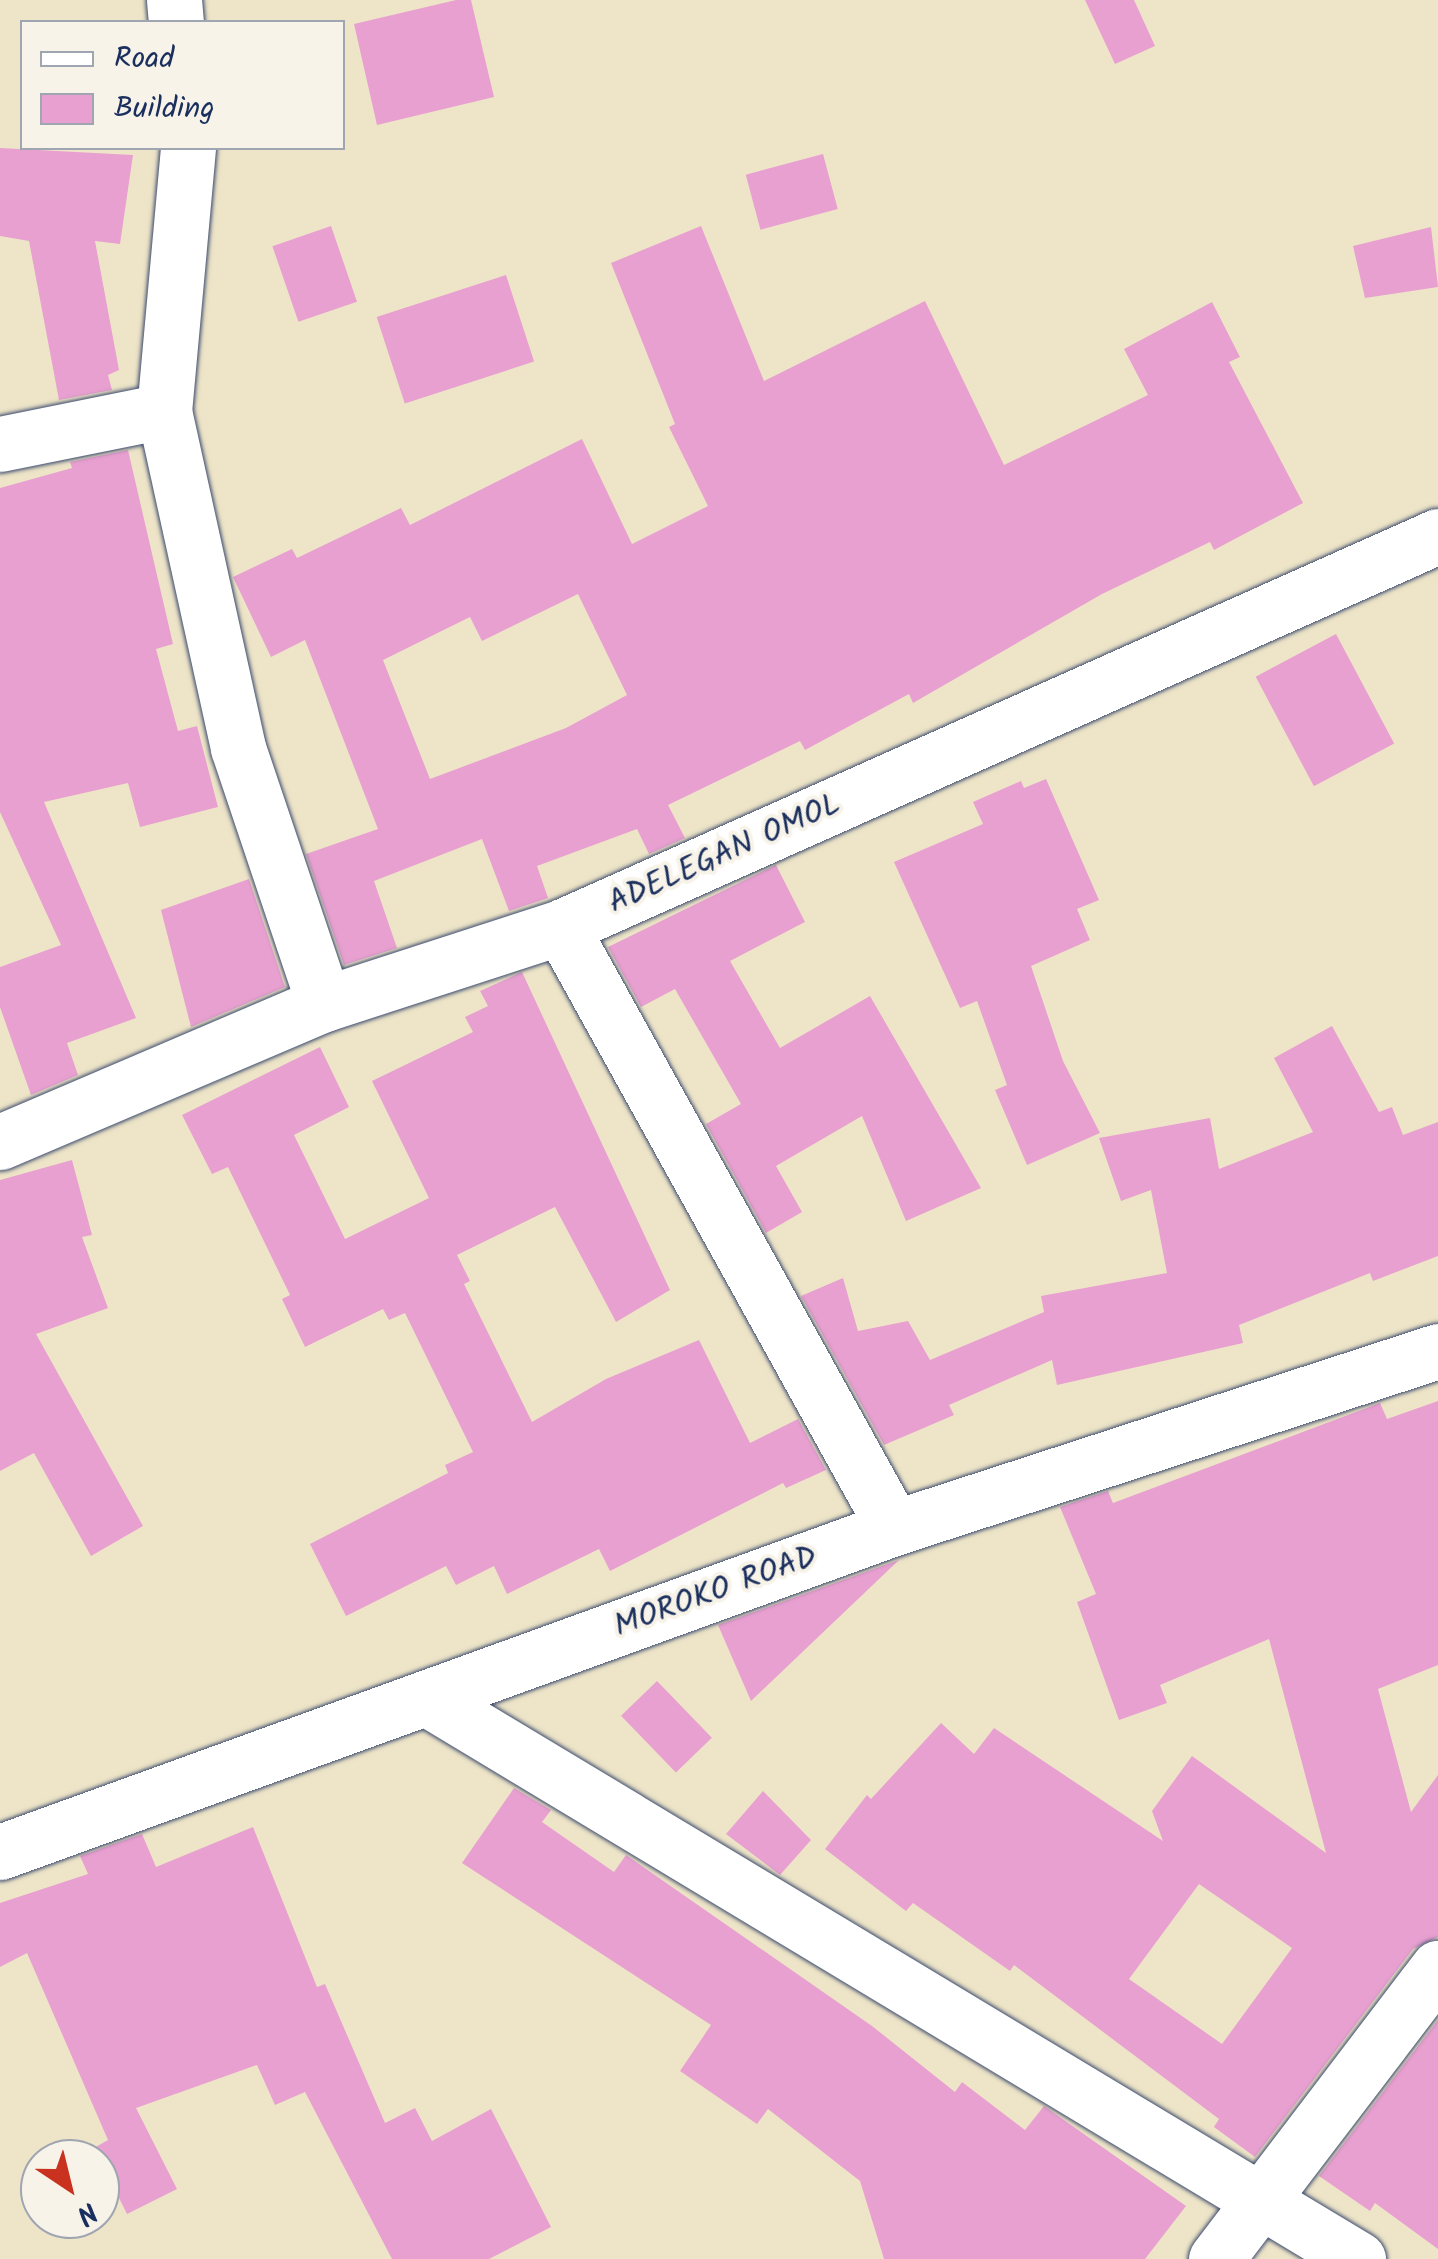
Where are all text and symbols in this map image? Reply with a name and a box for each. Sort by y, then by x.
legend [20,20,345,150]
text: Road [114,35,174,83]
text: Building [114,85,214,133]
street label: ADELEGAN OMOL [603,787,847,923]
street label: MOROKO ROAD [609,1539,823,1647]
north arrow [20,2139,120,2239]
text: N [66,2189,106,2236]

